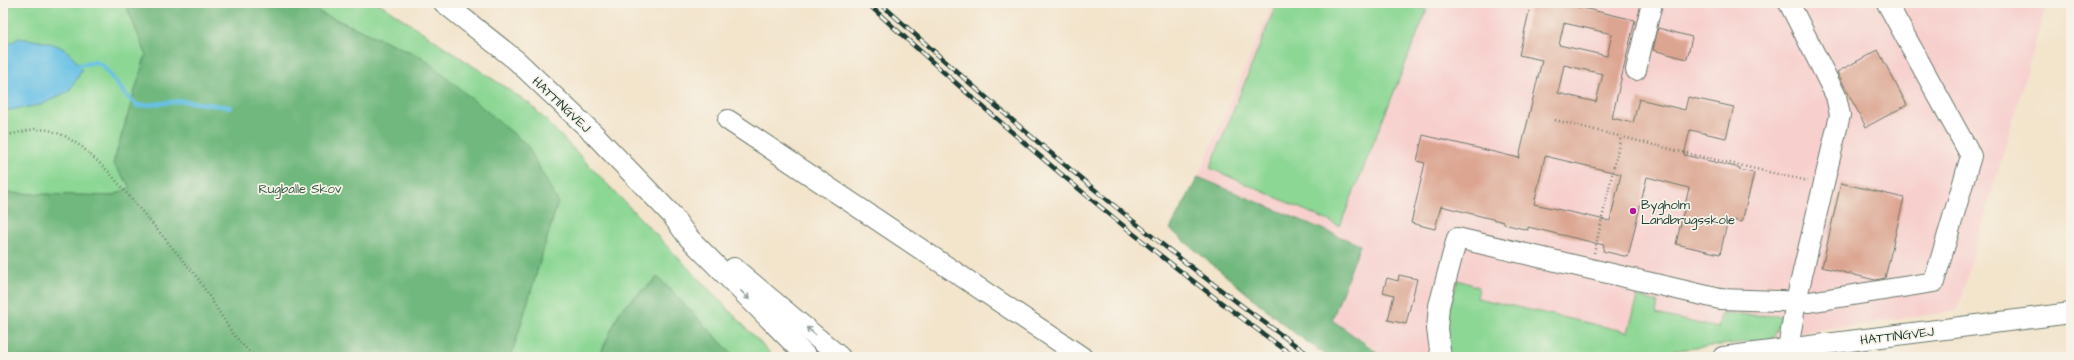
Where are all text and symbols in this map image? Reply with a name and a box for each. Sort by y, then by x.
street label: HATTINGVEJ [528,73,595,137]
park label: Rugballe Skov [258,180,342,199]
place label: Bygholm Landbrugsskole [1641,196,1735,230]
marker: Bygholm Landbrugsskole [1628,206,1638,216]
one-way arrow [740,290,750,300]
street label: HATTINGVEJ [1859,323,1935,349]
one-way arrow [806,327,817,336]

